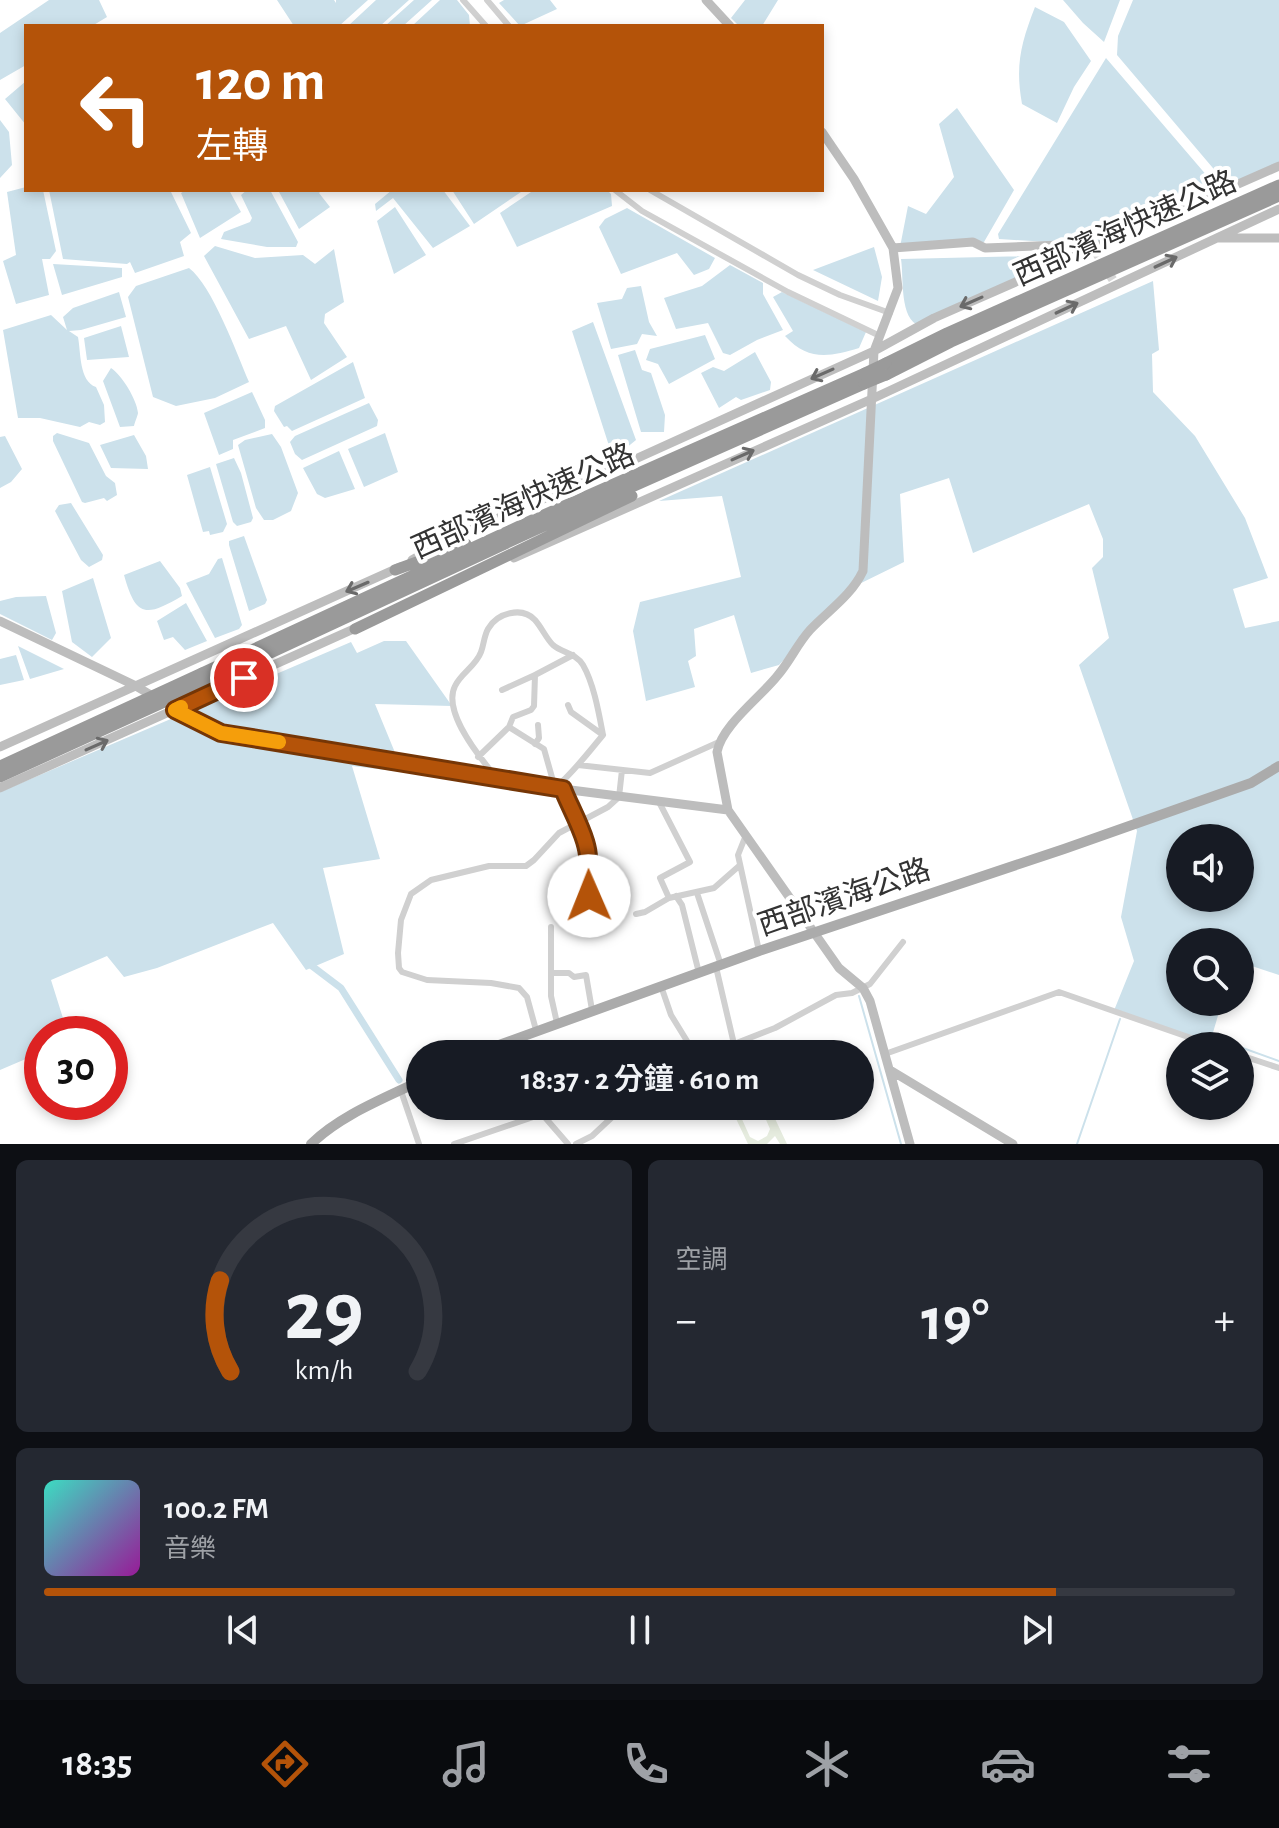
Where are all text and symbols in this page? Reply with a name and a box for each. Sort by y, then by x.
text: 120 m [196,54,325,110]
icon: left [64,56,168,160]
text: 左轉 [196,129,268,165]
street label: 西部濱海快速公路 [1009,165,1241,291]
one-way arrow [1153,254,1177,269]
one-way arrow [959,295,984,310]
one-way arrow [1055,300,1079,315]
one-way arrow [811,368,835,383]
street label: 西部濱海快速公路 [407,438,639,564]
one-way arrow [731,447,755,462]
one-way arrow [345,580,370,595]
pin [210,644,278,712]
icon: arrive [222,656,266,700]
one-way arrow [84,736,109,751]
map controls [1166,824,1254,1120]
button: sound [1166,824,1254,912]
street label: 西部濱海公路 [754,853,934,941]
position arrow [547,854,631,938]
button: search [1166,928,1254,1016]
speed limit sign: 30 [24,1016,128,1120]
button: layers [1166,1032,1254,1120]
text: 18:37 · 2 分鐘 · 610 m [521,1065,759,1095]
text: 空調 [676,1247,728,1273]
text: 29 [284,1271,363,1355]
text: 19° [921,1291,989,1351]
text: − [676,1299,697,1343]
text: + [1214,1299,1235,1343]
text: km/h [294,1356,353,1385]
text: 100.2 FM [164,1494,269,1524]
text: 音樂 [164,1536,216,1562]
icon: previous [221,1608,265,1652]
icon: pause [618,1608,662,1652]
icon: next [1015,1608,1059,1652]
icon: directions [257,1736,313,1792]
icon: music [438,1736,494,1792]
icon: phone [618,1736,674,1792]
icon: climate [799,1736,855,1792]
icon: car [980,1736,1036,1792]
icon: filters [1161,1736,1217,1792]
text: 18:35 [62,1746,132,1782]

